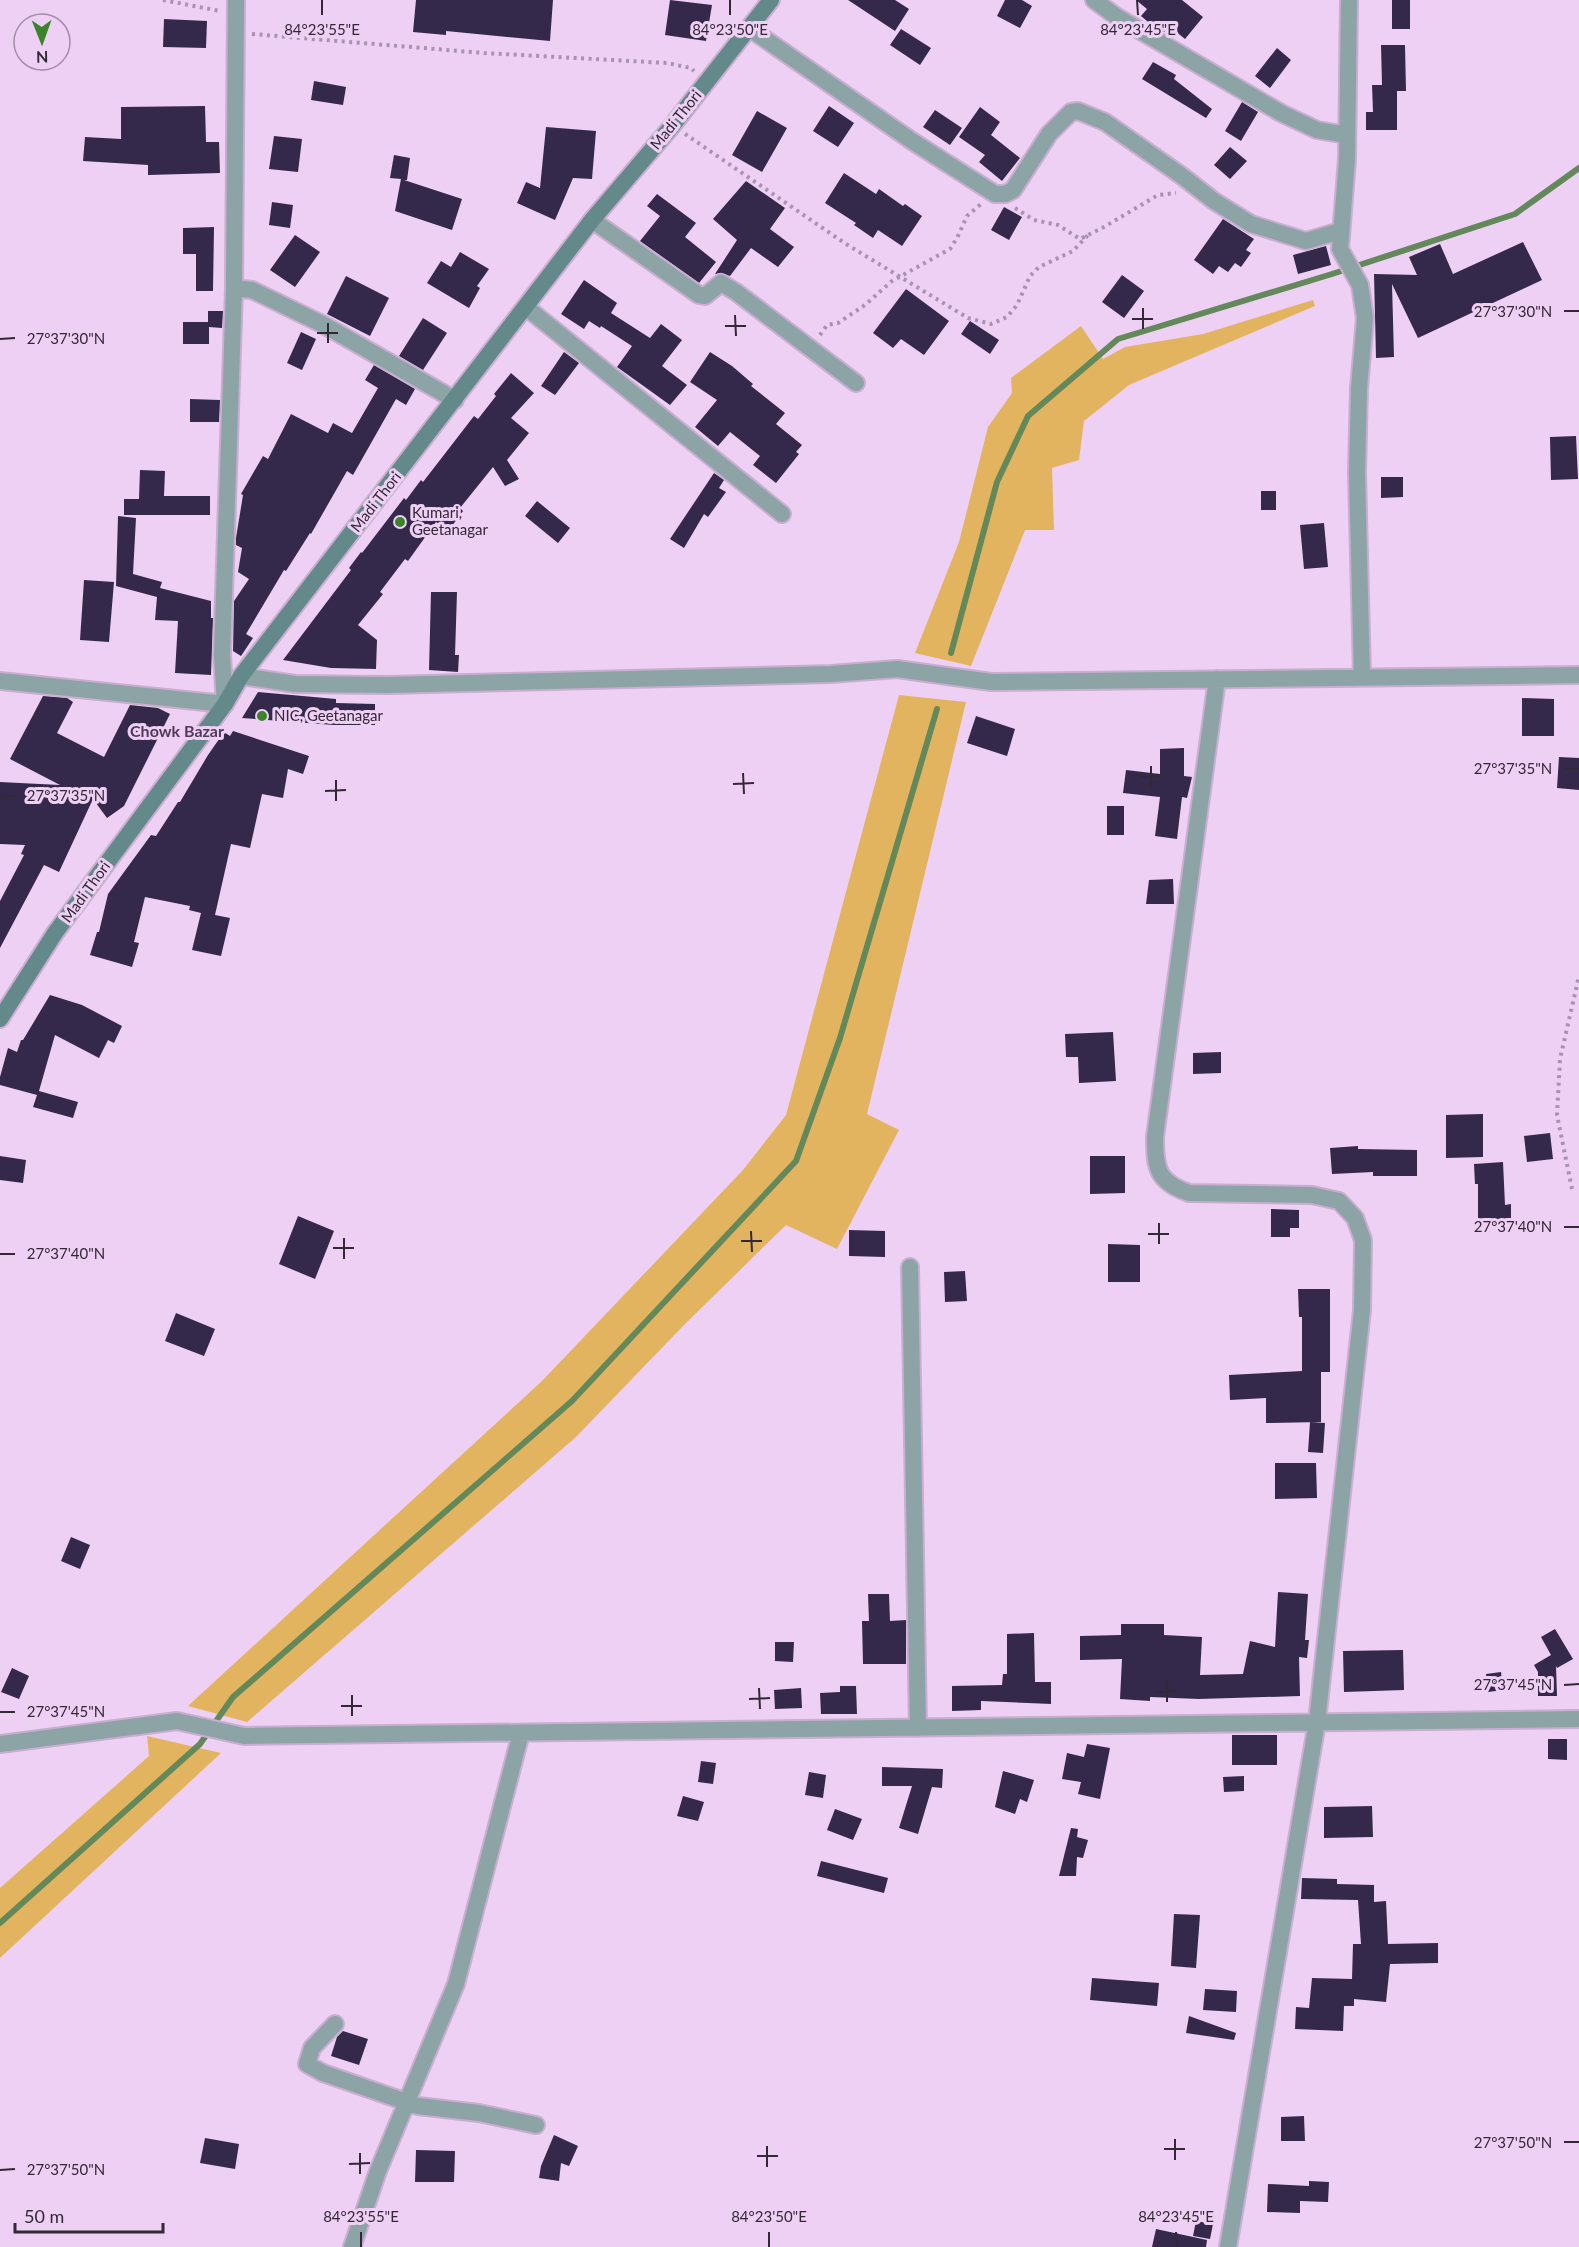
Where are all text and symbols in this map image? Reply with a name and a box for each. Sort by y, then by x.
north arrow [12,12,72,72]
text: 84°23'55"E [284,20,360,38]
text: 84°23'50"E [692,20,768,38]
text: 84°23'45"E [1100,20,1176,38]
text: N [36,48,49,67]
street label: Madi Thori [646,86,705,153]
text: 27°37'30"N [1474,302,1552,320]
text: 27°37'30"N [27,329,105,347]
street label: Madi Thori [346,468,404,535]
place label: Kumari, Geetanagar [412,503,489,538]
marker: Kumari, Geetanagar [393,515,407,529]
place label: NIC, Geetanagar [274,706,383,724]
marker: NIC, Geetanagar [255,709,269,723]
district label: Chowk Bazar [130,721,224,740]
text: 27°37'35"N [1474,759,1552,777]
text: 27°37'35"N [27,786,105,804]
street label: Madi Thori [57,857,113,926]
text: 27°37'40"N [1474,1217,1552,1235]
text: 27°37'40"N [27,1244,105,1262]
text: 27°37'45"N [1474,1675,1552,1693]
text: 27°37'45"N [27,1702,105,1720]
text: 27°37'50"N [1474,2133,1552,2151]
text: 27°37'50"N [27,2160,105,2178]
scale bar [15,2196,164,2234]
text: 50 m [24,2205,64,2227]
text: 84°23'55"E [323,2207,399,2225]
text: 84°23'50"E [731,2207,807,2225]
text: 84°23'45"E [1138,2207,1214,2225]

